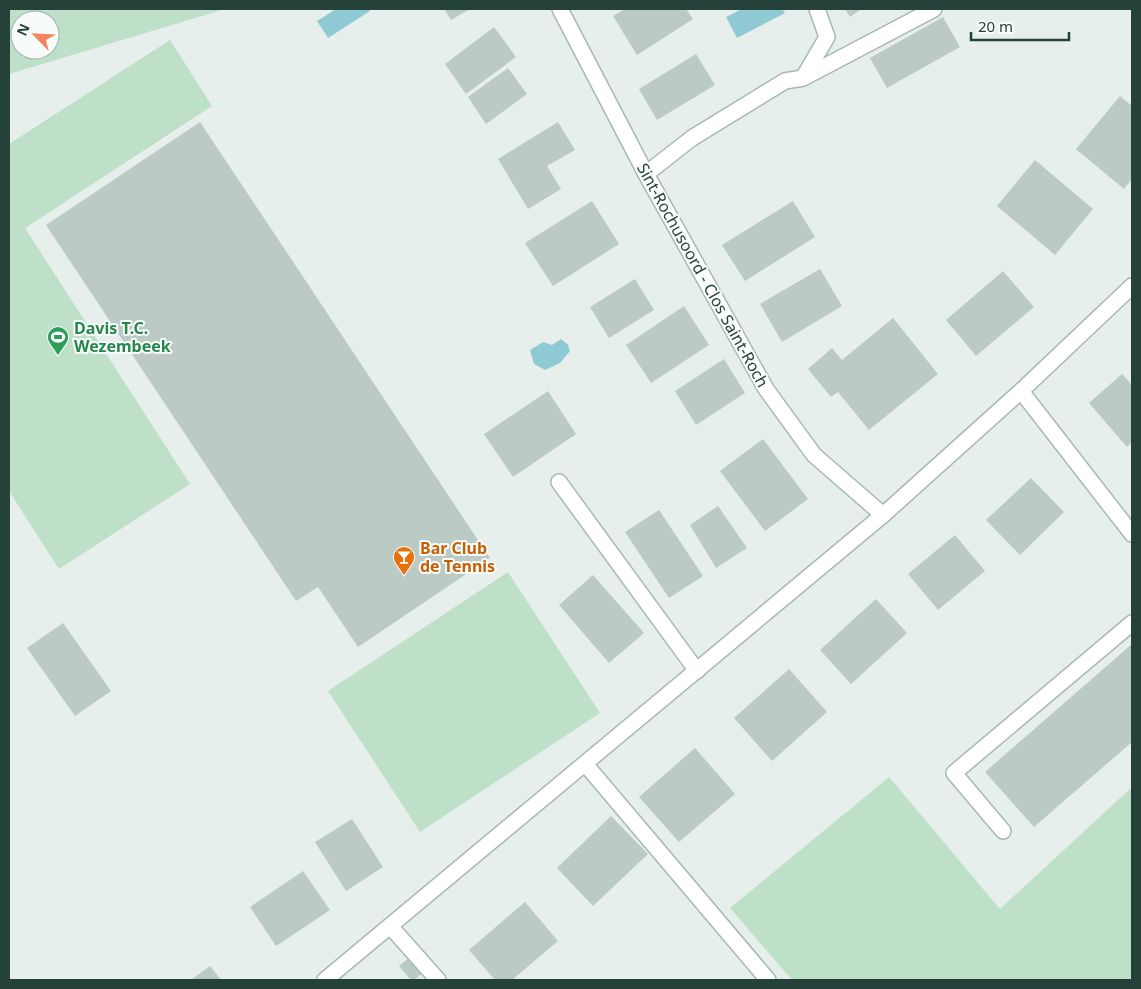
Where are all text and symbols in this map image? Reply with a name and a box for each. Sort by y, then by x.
north arrow [10,10,60,60]
scale bar [971,10,1068,42]
text: 20 m [978,16,1013,36]
text: N [12,20,34,39]
street label: Sint-Rochusoord - Clos Saint-Roch [632,159,774,391]
place label: Davis T.C. Wezembeek [74,317,171,357]
sports icon: Davis T.C. Wezembeek [46,325,70,356]
place label: Bar Club de Tennis [420,537,495,577]
bar icon: Bar Club de Tennis [392,545,416,576]

